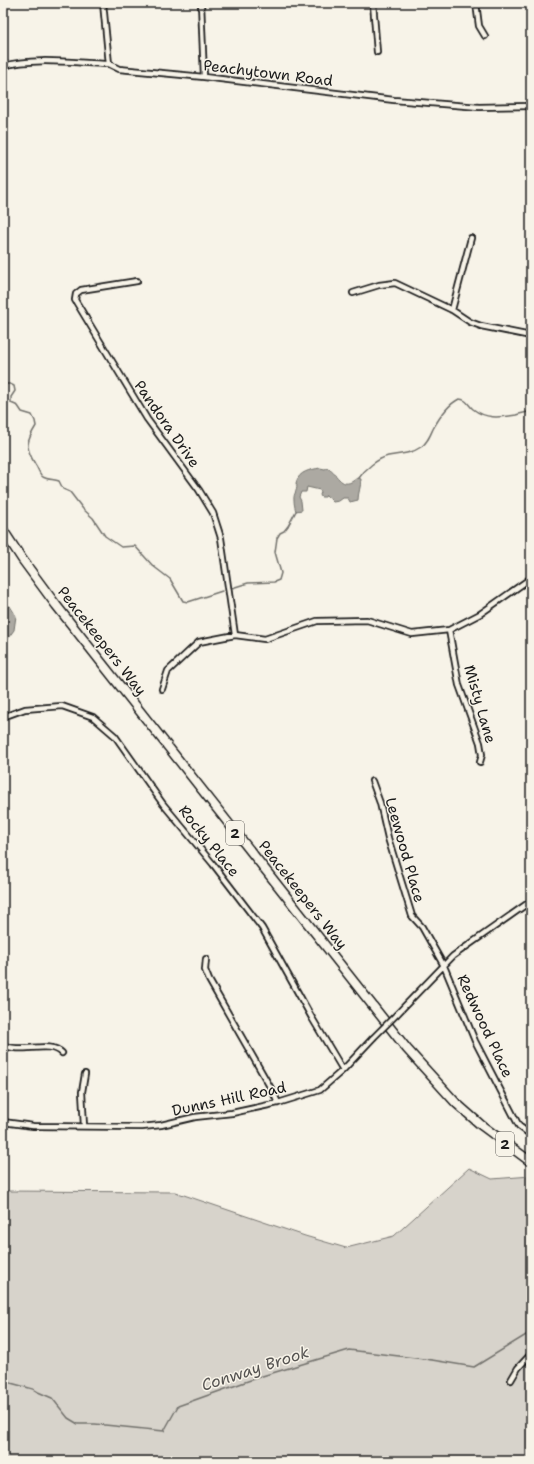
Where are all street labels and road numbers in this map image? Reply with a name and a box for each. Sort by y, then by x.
street label: Peachytown Road [202,55,334,91]
street label: Pandora Drive [130,376,204,472]
street label: Peacekeepers Way [53,582,151,700]
street label: Misty Lane [459,663,501,745]
street label: Leewood Place [380,795,430,905]
street label: Rocky Place [174,801,244,881]
road number: 2 [226,821,244,845]
street label: Peacekeepers Way [254,836,352,954]
street label: Redwood Place [452,971,518,1081]
street label: Dunns Hill Road [170,1077,288,1121]
road number: 2 [496,1132,514,1156]

